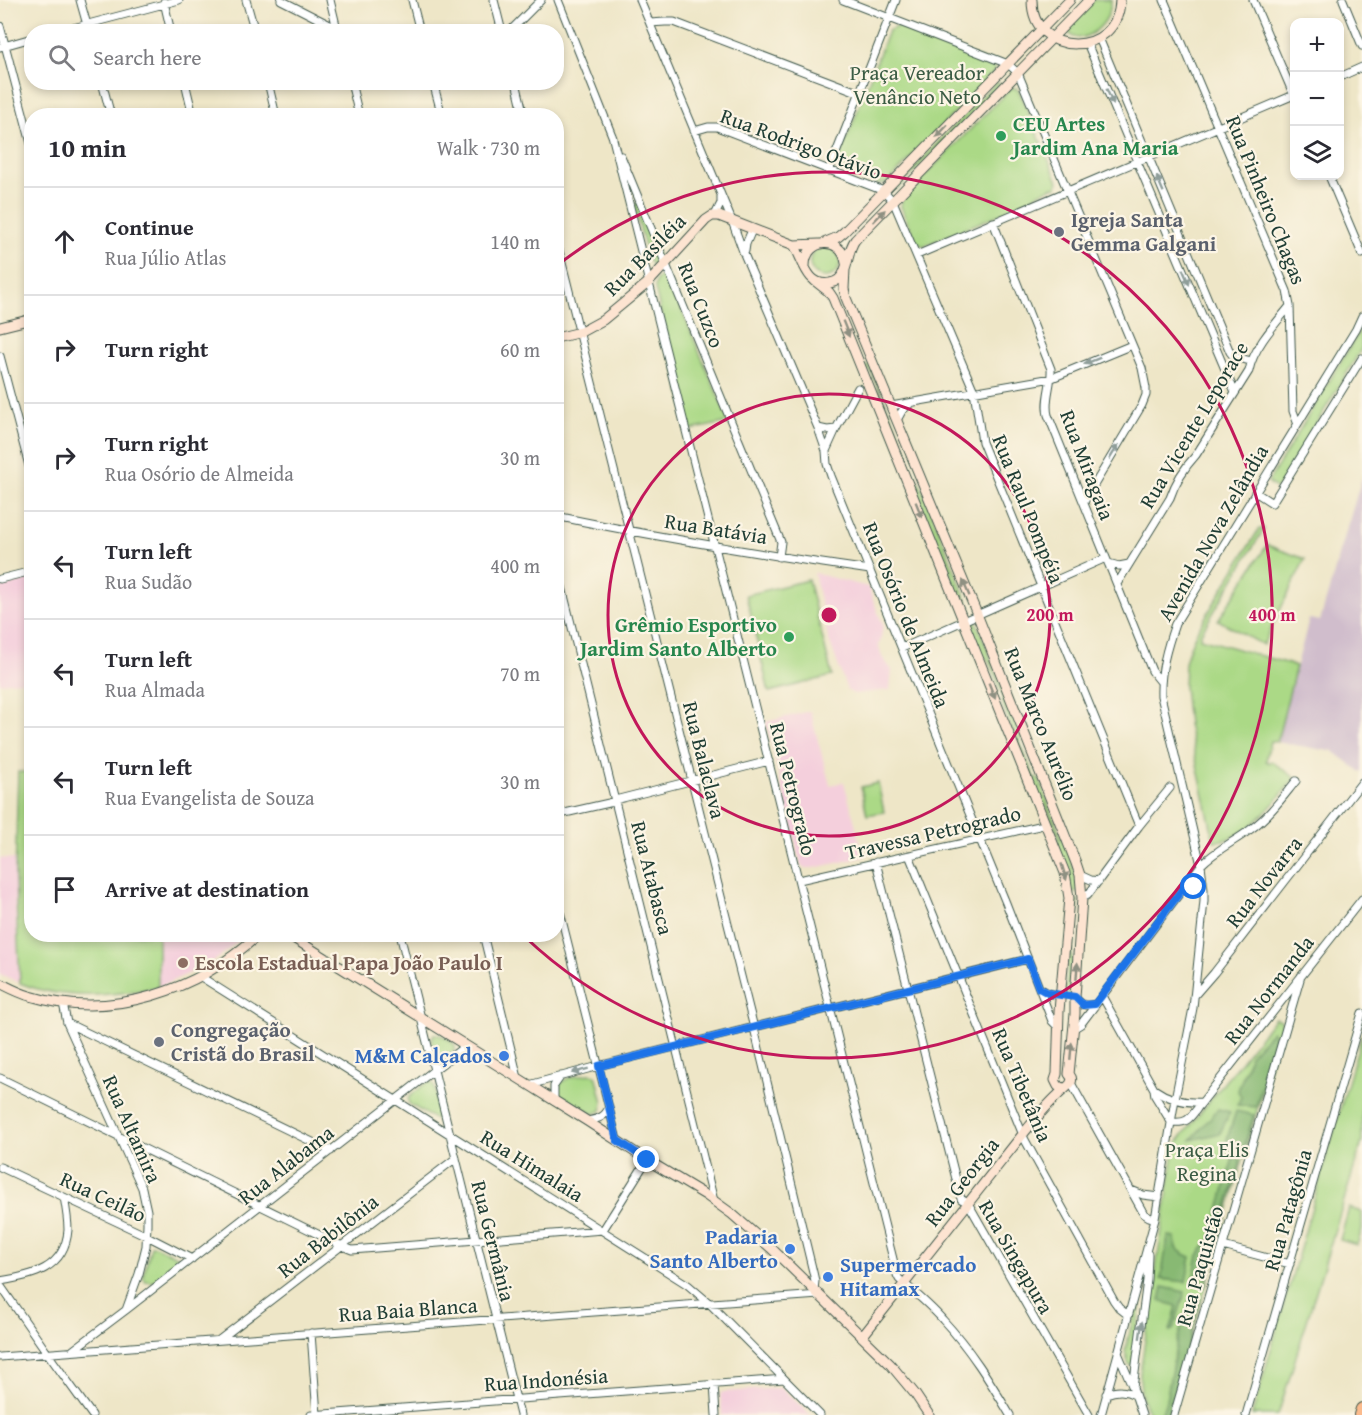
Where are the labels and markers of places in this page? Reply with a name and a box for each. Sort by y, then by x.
place label: CEU Artes Jardim Ana Maria [1010,108,1179,163]
marker: CEU Artes Jardim Ana Maria [994,129,1008,143]
place label: Igreja Santa Gemma Galgani [1071,204,1217,259]
marker: Igreja Santa Gemma Galgani [1052,225,1066,239]
centre of rings [819,605,839,625]
place label: Grêmio Esportivo Jardim Santo Alberto [577,609,777,664]
marker: Grêmio Esportivo Jardim Santo Alberto [782,630,796,644]
place label: Escola Estadual Papa João Paulo I [195,947,503,978]
marker: Escola Estadual Papa João Paulo I [176,956,190,970]
place label: Congregação Cristã do Brasil [171,1014,315,1069]
marker: Congregação Cristã do Brasil [152,1035,166,1049]
place label: M&M Calçados [355,1040,492,1071]
marker: M&M Calçados [497,1049,511,1063]
place label: Padaria Santo Alberto [650,1221,778,1276]
marker: Padaria Santo Alberto [783,1242,797,1256]
place label: Supermercado Hitamax [840,1249,976,1304]
marker: Supermercado Hitamax [821,1270,835,1284]

